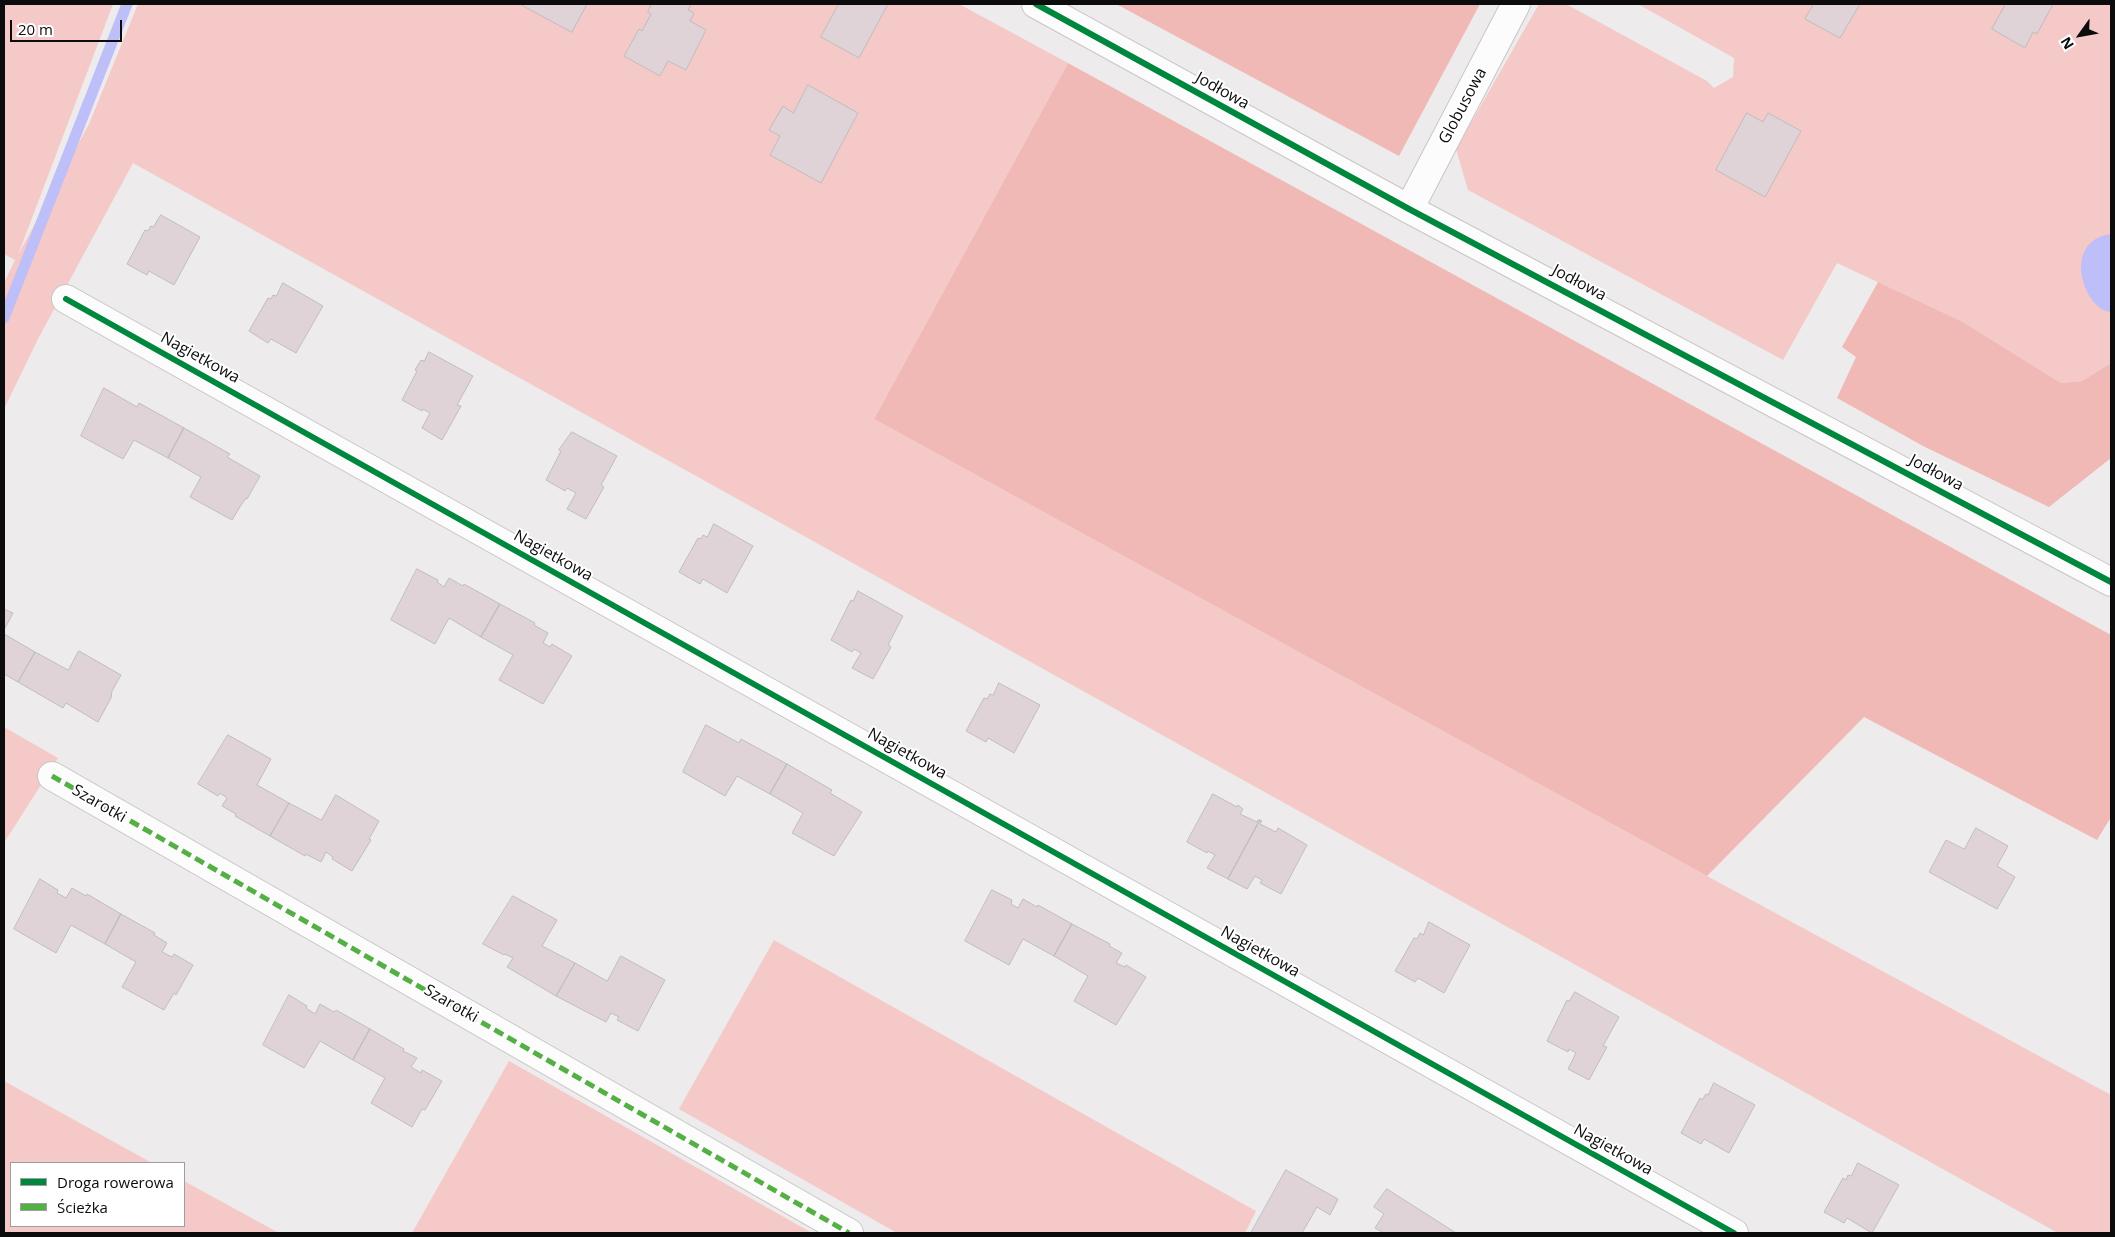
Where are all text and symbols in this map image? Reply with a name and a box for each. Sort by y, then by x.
scale bar [12,10,125,42]
north arrow [2055,10,2105,60]
text: 20 m [18,19,53,39]
text: N [2056,33,2078,53]
street label: Globusowa [1435,65,1491,147]
street label: Jodłowa [1192,68,1252,114]
street label: Jodłowa [1549,261,1609,305]
street label: Nagietkowa [157,328,243,388]
street label: Jodłowa [1906,451,1966,495]
street label: Nagietkowa [510,526,596,586]
street label: Nagietkowa [864,724,950,784]
street label: Szarotki [68,781,130,827]
street label: Nagietkowa [1217,922,1303,982]
street label: Szarotki [420,981,482,1027]
street label: Nagietkowa [1570,1120,1656,1180]
legend [10,1162,185,1227]
text: Droga rowerowa [57,1172,174,1192]
text: Ścieżka [57,1197,108,1217]

